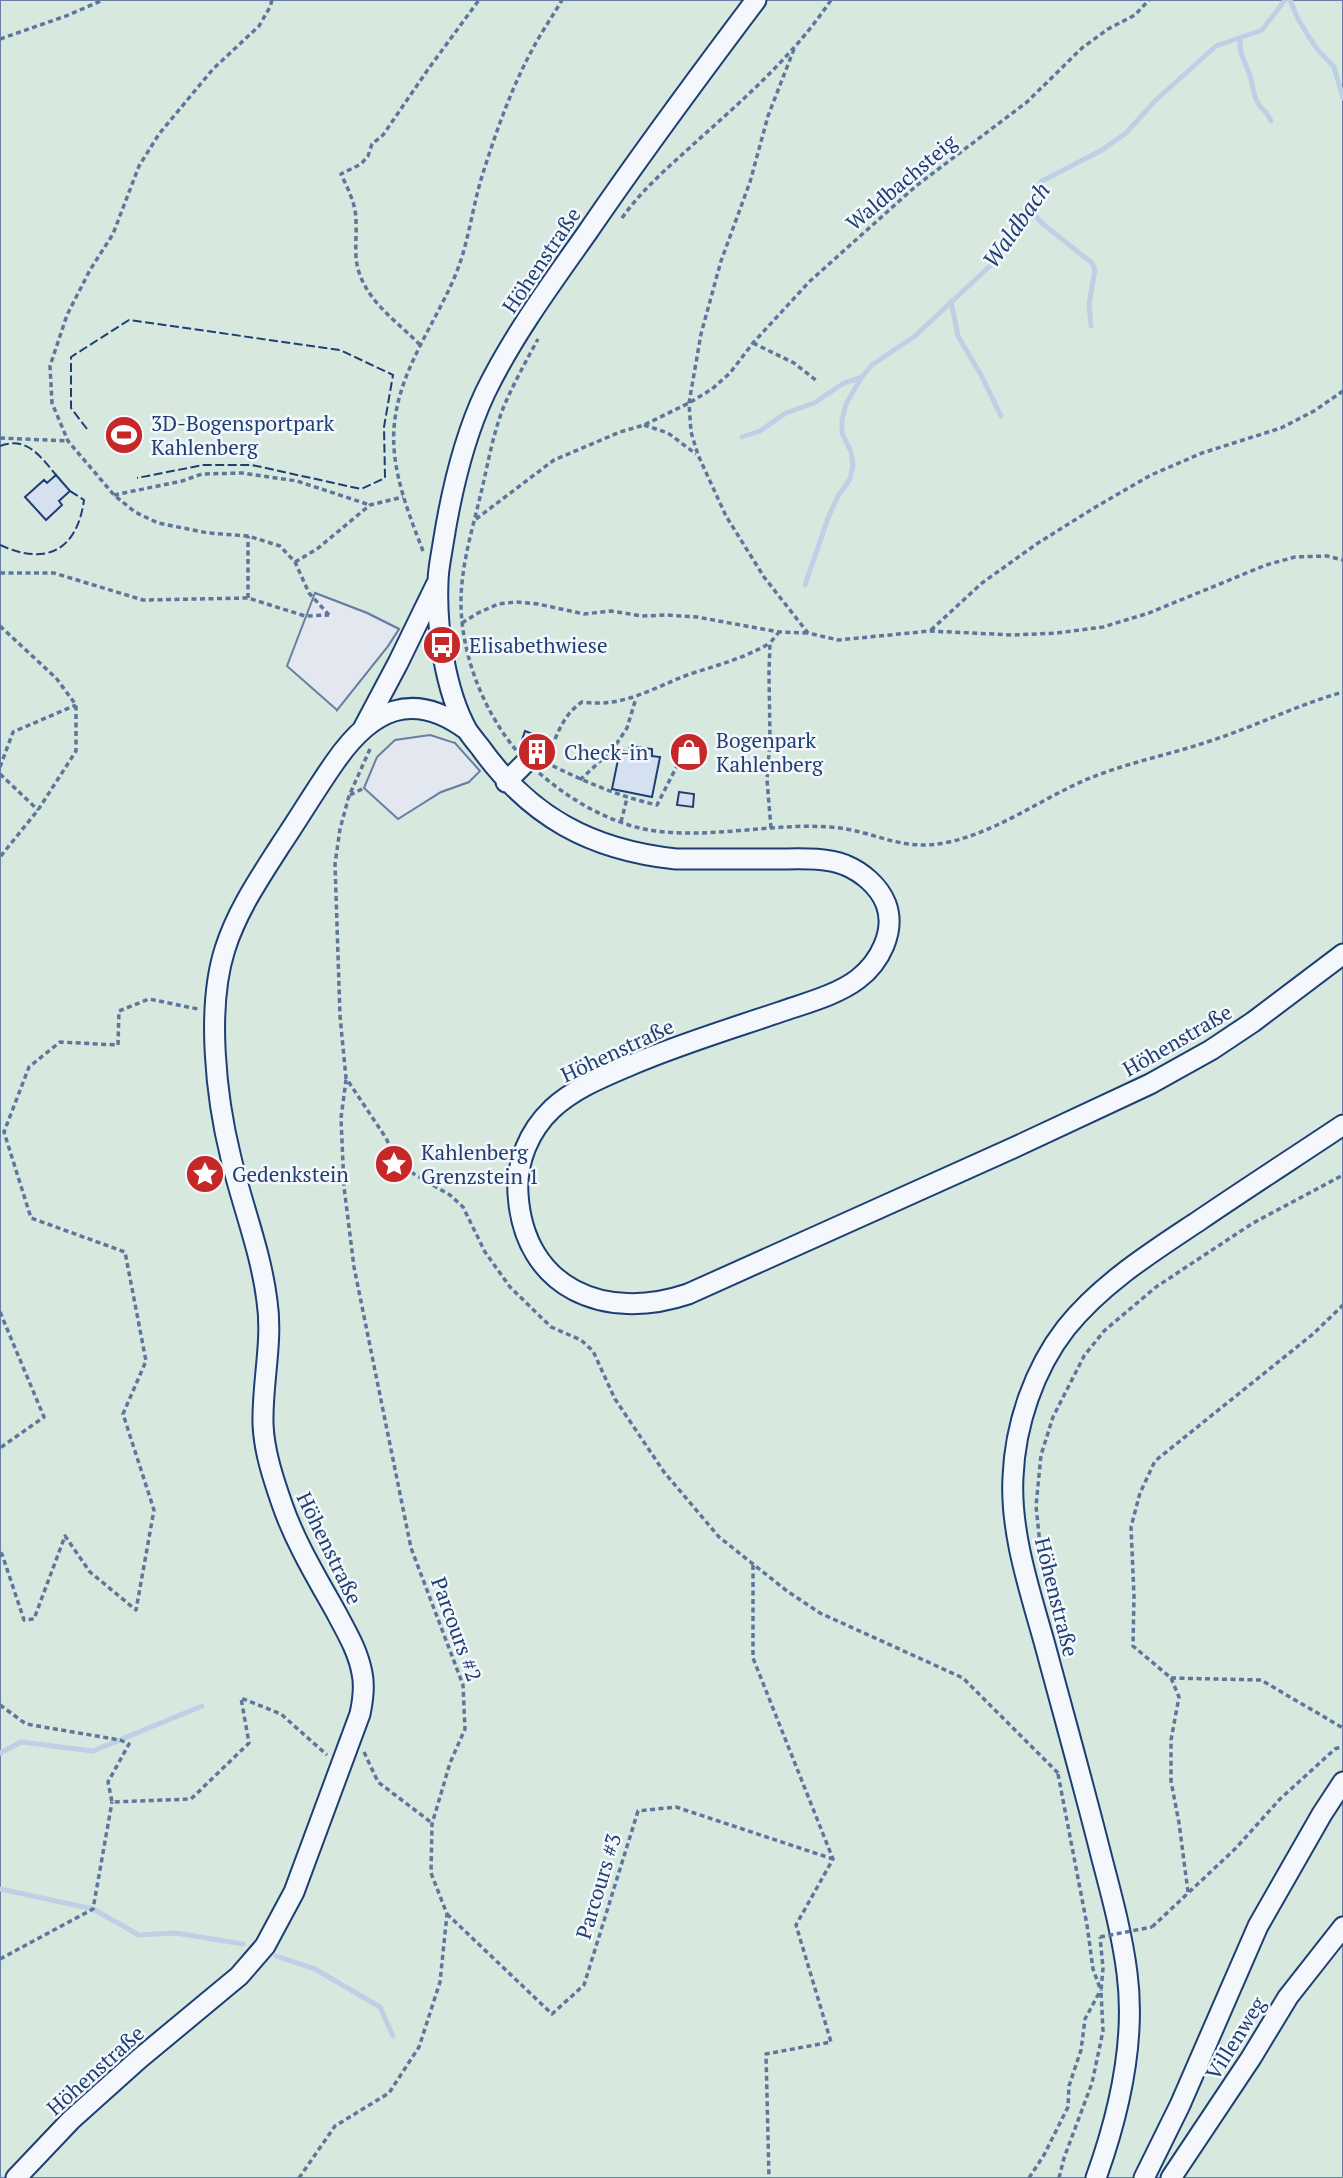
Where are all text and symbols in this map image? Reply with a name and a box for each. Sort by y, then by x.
street label: Waldbachsteig [840,127,963,236]
water label: Waldbach [975,176,1057,274]
street label: Höhenstraße [495,202,587,318]
place label: 3D-Bogensportpark Kahlenberg [151,409,335,461]
sports icon: 3D-Bogensportpark Kahlenberg [103,414,145,456]
bus stop icon: Elisabethwiese [421,624,463,666]
place label: Elisabethwiese [469,631,608,659]
place label: Bogenpark Kahlenberg [716,726,824,778]
building icon: Check-in [516,731,558,773]
shop icon: Bogenpark Kahlenberg [668,731,710,773]
place label: Check-in [564,738,649,766]
street label: Höhenstraße [1117,997,1237,1083]
street label: Höhenstraße [556,1012,678,1088]
place label: Kahlenberg Grenzstein 1 [421,1138,539,1190]
place icon: Kahlenberg Grenzstein 1 [373,1143,415,1185]
place icon: Gedenkstein [184,1153,226,1195]
place label: Gedenkstein [232,1160,349,1188]
street label: Höhenstraße [291,1487,369,1609]
street label: Höhenstraße [1029,1535,1085,1659]
street label: Parcours #2 [425,1573,489,1685]
street label: Parcours #3 [569,1830,627,1942]
street label: Villenweg [1198,1990,1272,2085]
street label: Höhenstraße [40,2019,150,2121]

